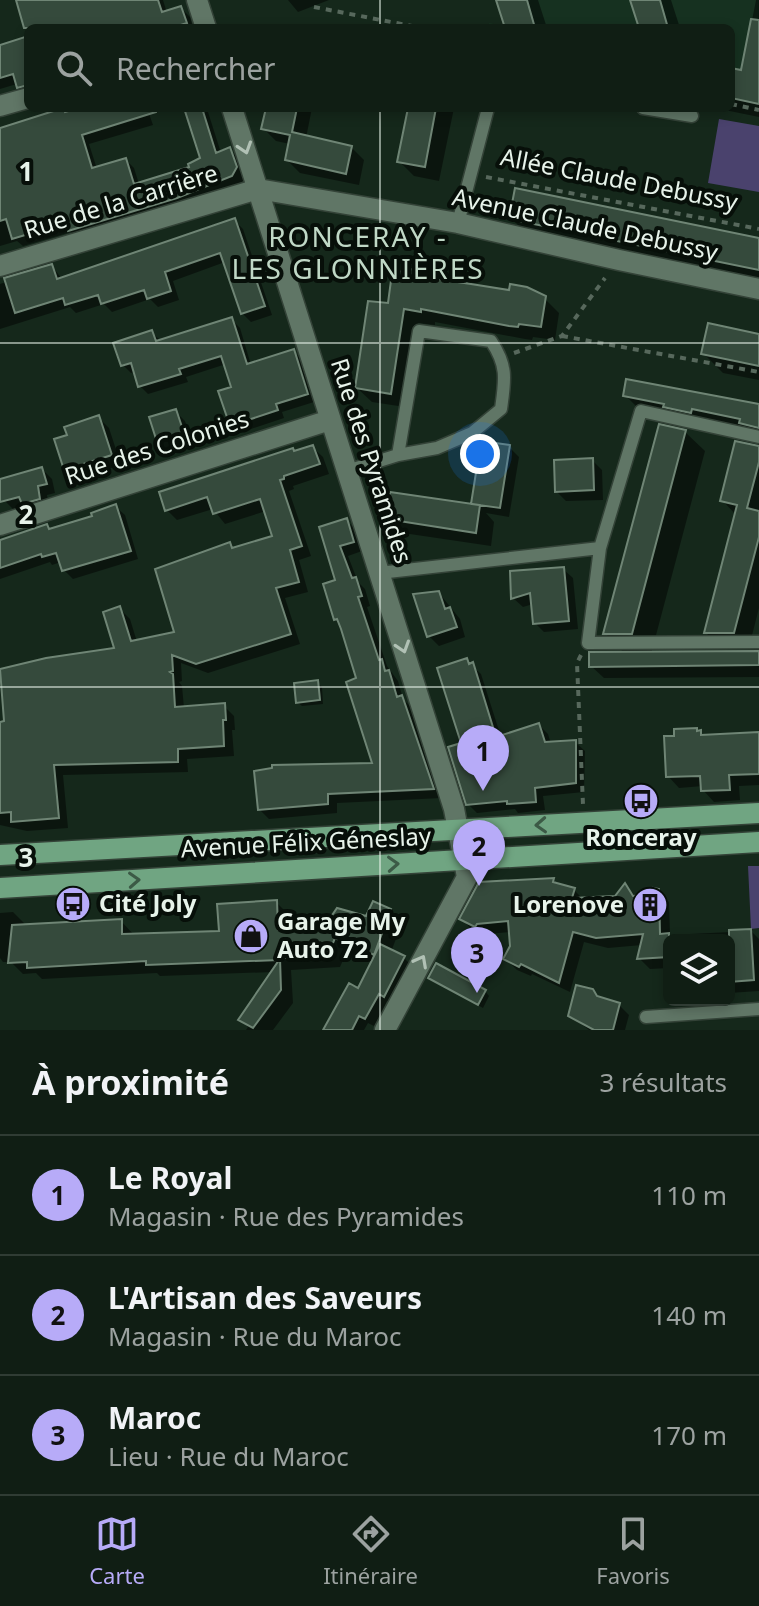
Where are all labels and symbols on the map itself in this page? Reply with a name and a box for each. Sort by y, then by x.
street label: Allée Claude Debussy [498,139,742,218]
one-way arrow [236,141,252,155]
text: 1 [19,153,33,189]
street label: Rue de la Carrière [20,155,222,246]
street label: Avenue Claude Debussy [450,179,722,268]
district label: RONCERAY - LES GLONNIÈRES [231,217,485,287]
street label: Rue des Pyramides [324,354,421,567]
street label: Rue des Colonies [60,401,253,492]
your location [460,434,500,474]
text: 2 [19,496,34,532]
one-way arrow [394,640,410,654]
pin: 1 [457,725,509,791]
bus stop icon: Ronceray [622,782,660,820]
one-way arrow [534,817,547,834]
street label: Avenue Félix Géneslay [180,818,433,865]
pin: 2 [453,820,505,886]
place label: Ronceray [585,820,697,853]
text: 3 [19,839,33,875]
one-way arrow [387,856,400,873]
one-way arrow [128,871,141,888]
bus stop icon: Cité Joly [54,885,92,923]
place label: Cité Joly [99,886,197,919]
building icon: Lorenove [631,886,669,924]
place label: Lorenove [513,887,624,920]
place label: Garage My Auto 72 [277,904,406,965]
shop icon: Garage My Auto 72 [232,917,270,955]
pin: 3 [451,927,503,993]
one-way arrow [412,955,427,970]

